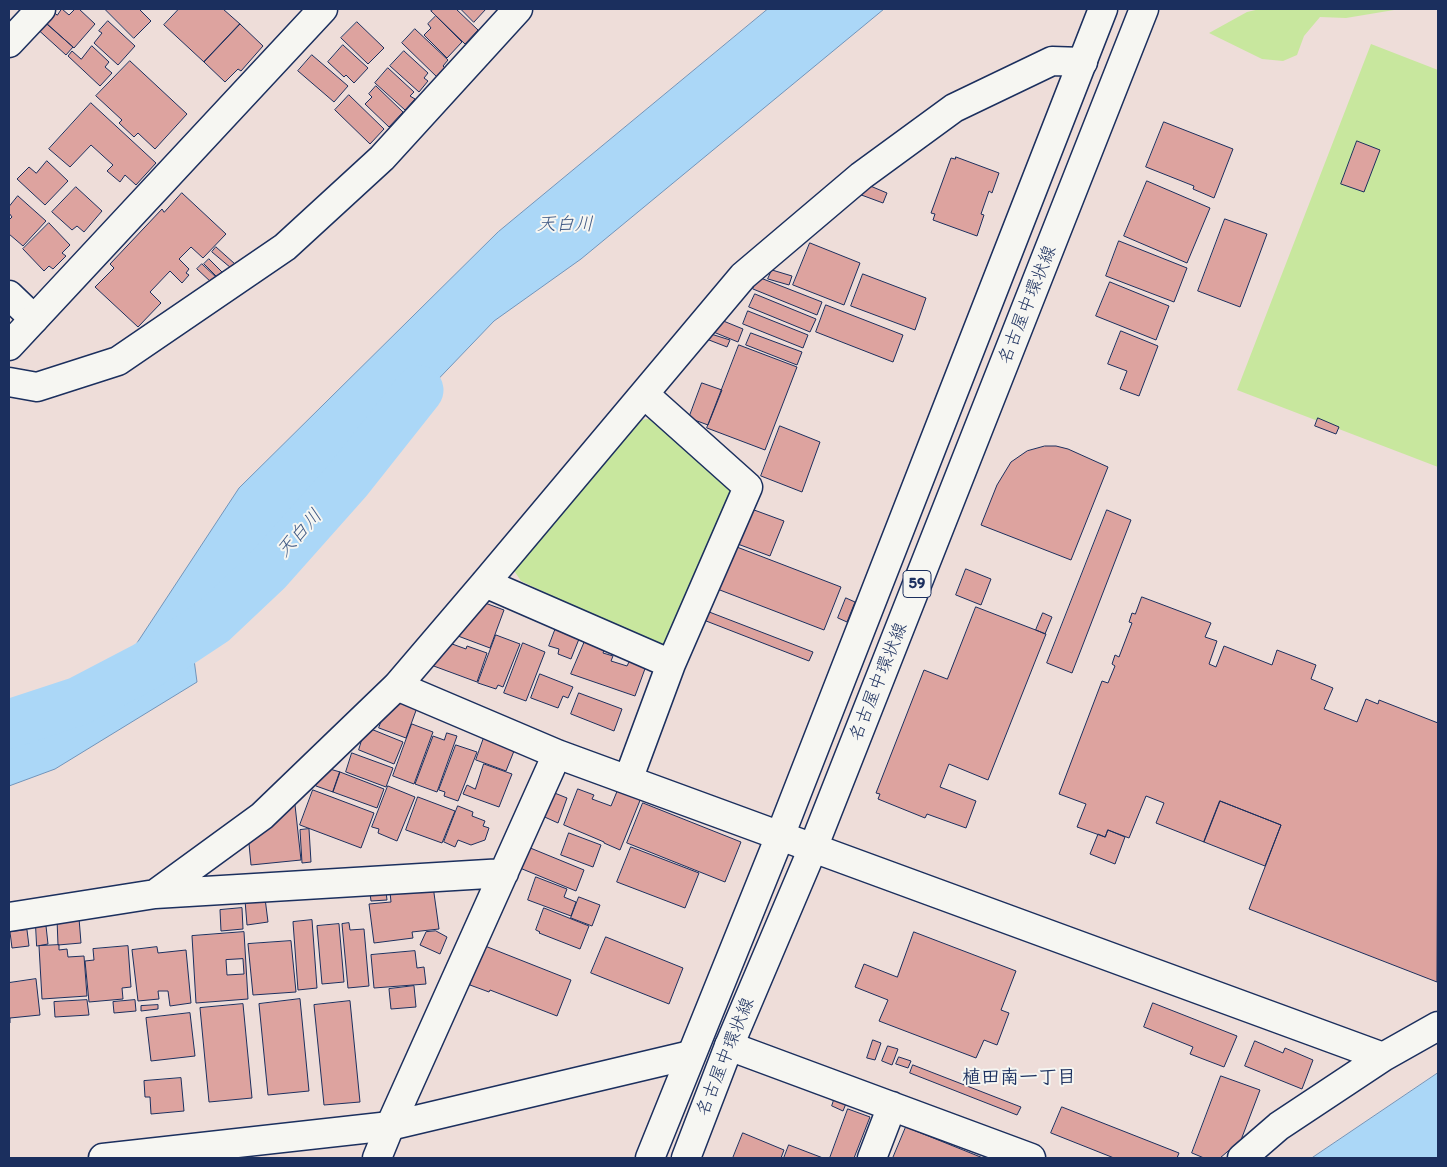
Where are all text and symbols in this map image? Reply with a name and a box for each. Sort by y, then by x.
water label: 天白川 [537,214,593,236]
street label: 名古屋中環状線 [994,243,1062,367]
water label: 天白川 [272,505,328,563]
road number: 59 [903,570,931,598]
street label: 名古屋中環状線 [845,620,913,744]
street label: 名古屋中環状線 [692,995,760,1119]
district label: 植田南一丁目 [962,1067,1076,1089]

